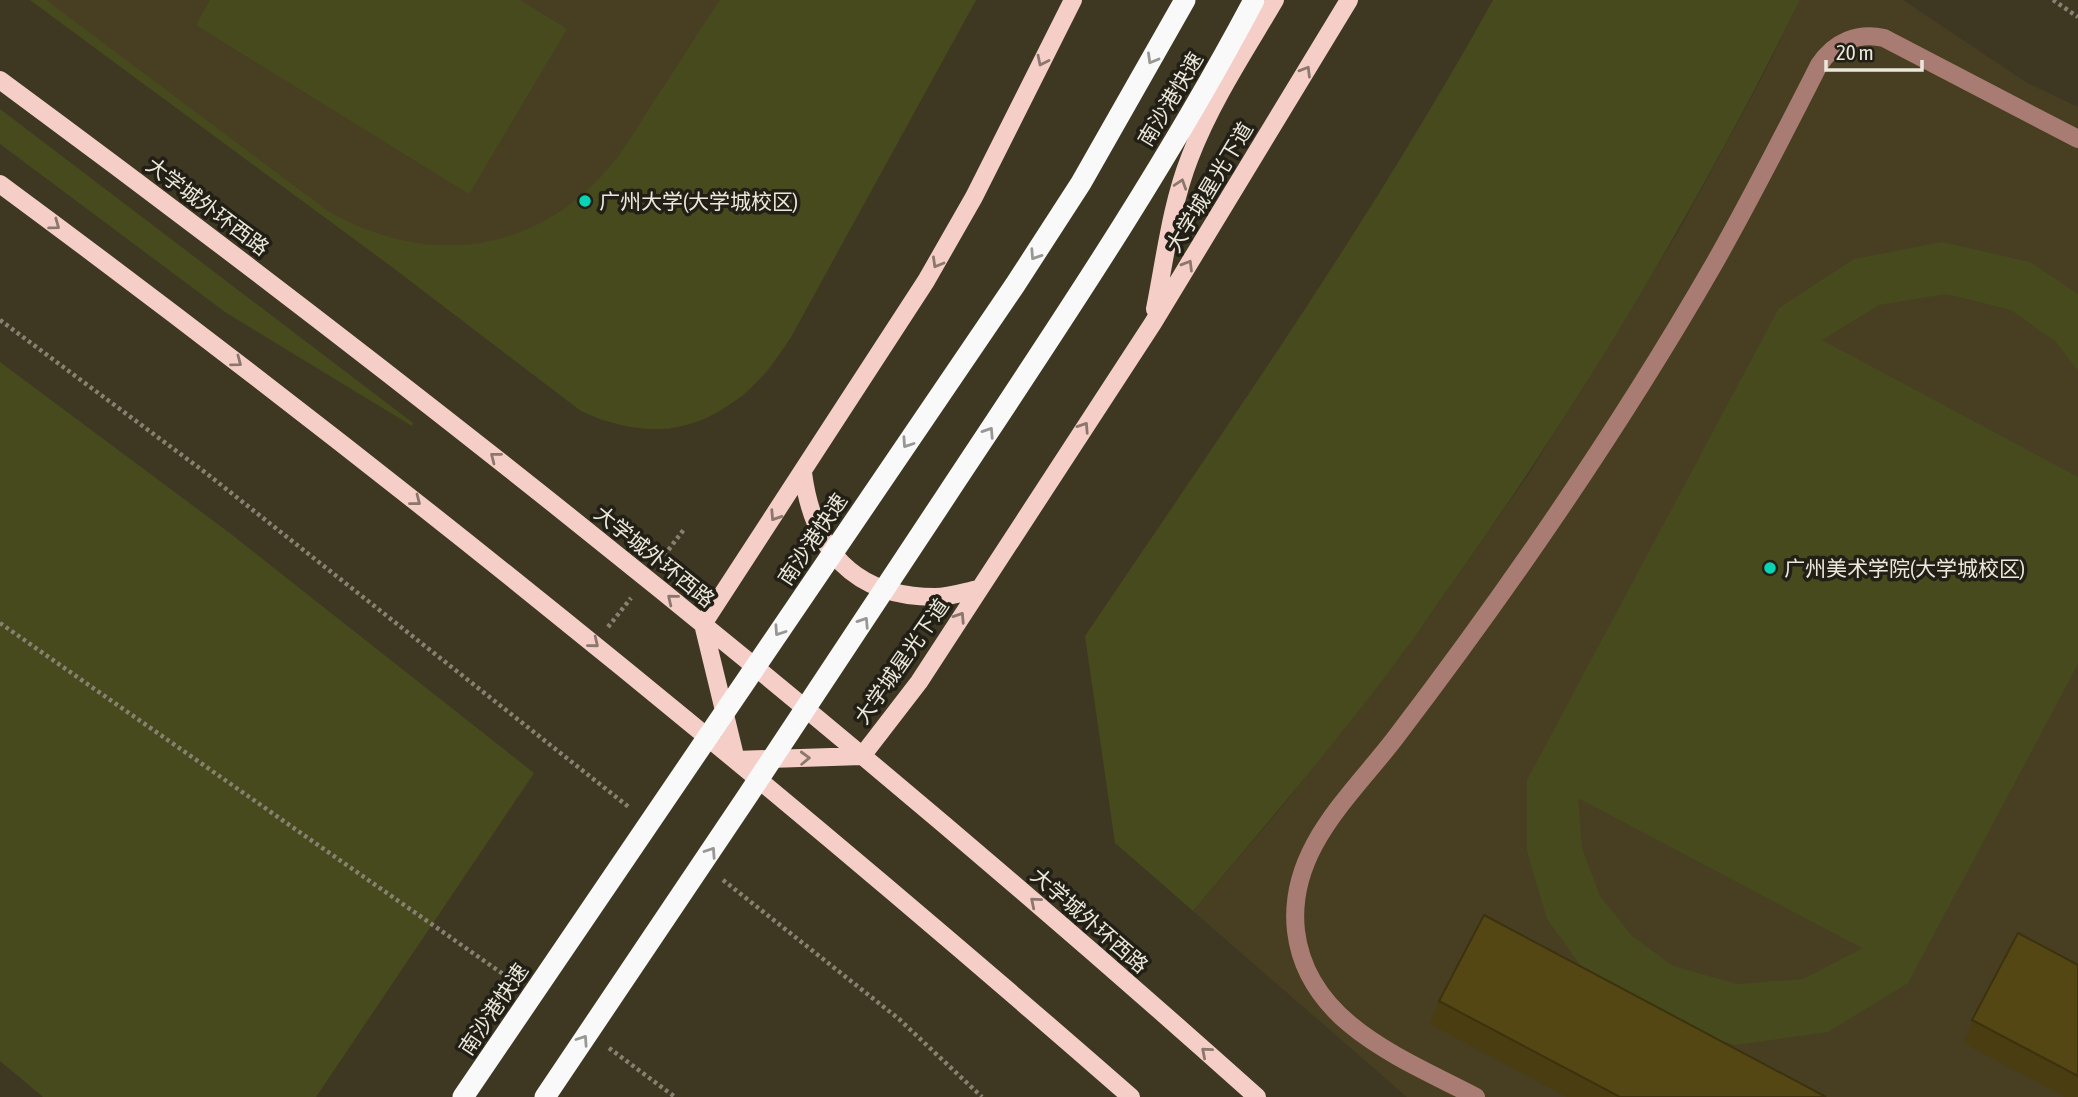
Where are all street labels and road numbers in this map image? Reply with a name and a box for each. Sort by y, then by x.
street label: 南沙港快速 [1133,48,1207,150]
street label: 大学城星光下道 [1161,118,1257,256]
street label: 大学城外环西路 [142,152,274,260]
street label: 南沙港快速 [773,489,851,589]
street label: 大学城外环西路 [590,500,720,612]
street label: 大学城星光下道 [849,594,953,728]
street label: 大学城外环西路 [1027,863,1153,977]
street label: 南沙港快速 [454,959,532,1059]

